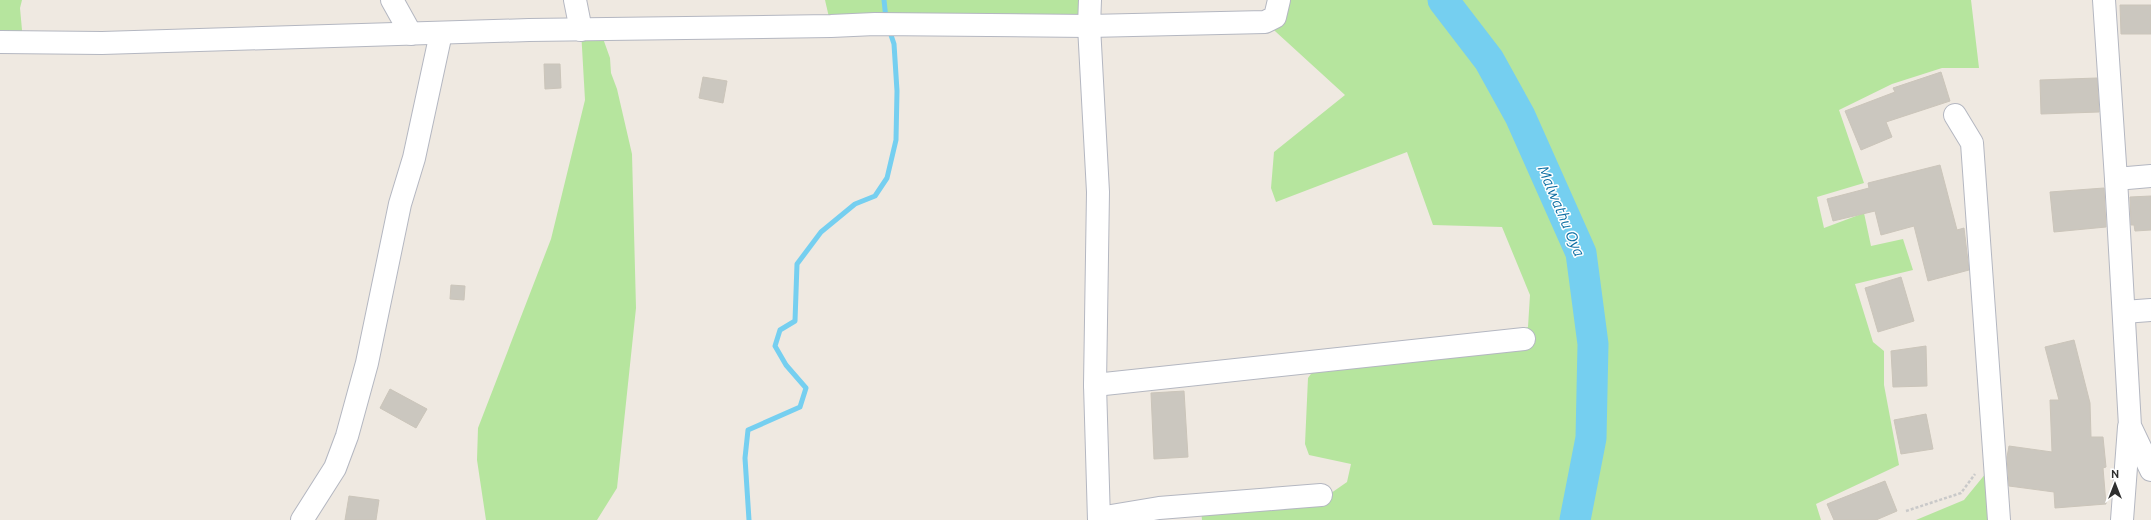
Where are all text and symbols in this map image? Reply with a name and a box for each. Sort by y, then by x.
water label: Malwathu Oya [1535,163,1588,259]
north arrow [2095,464,2135,504]
text: N [2111,468,2119,480]

